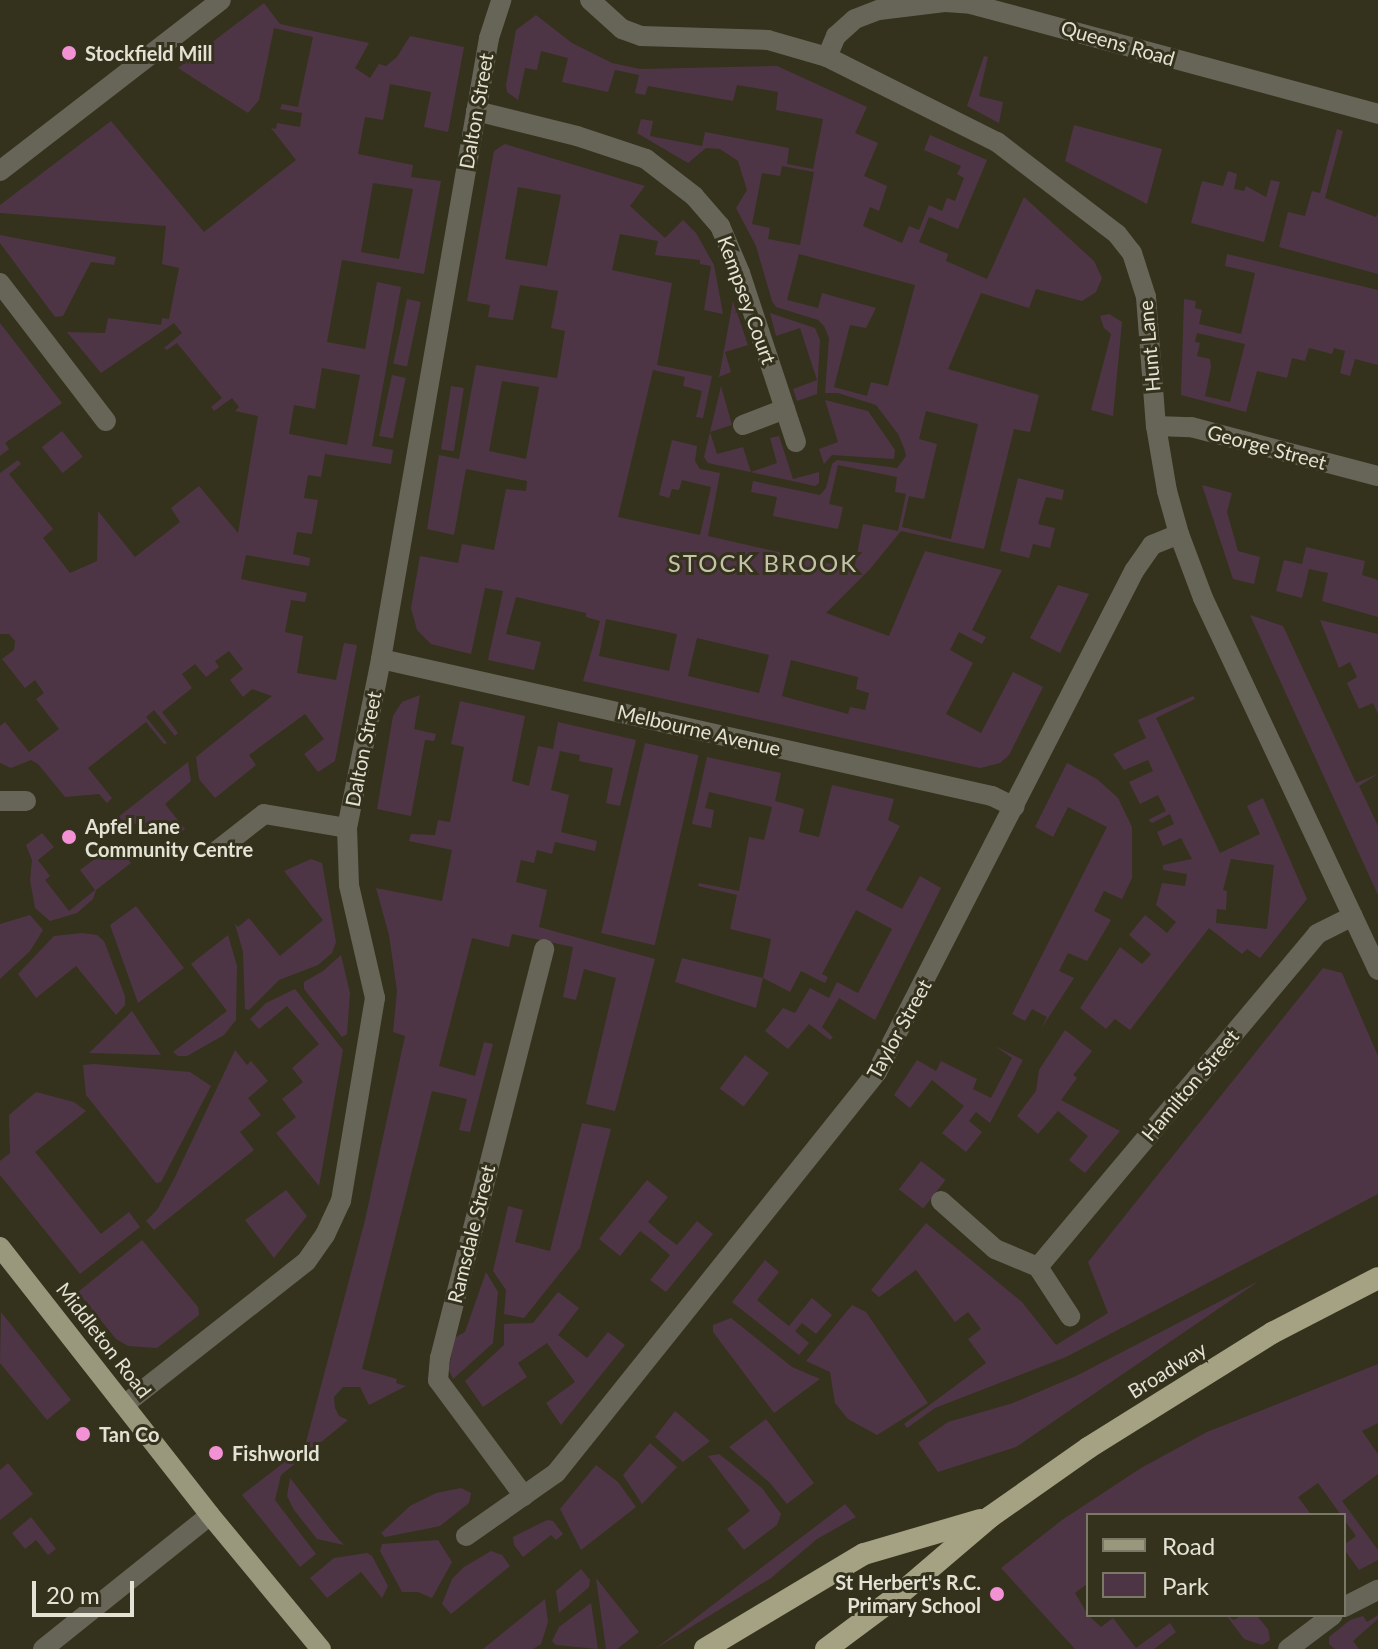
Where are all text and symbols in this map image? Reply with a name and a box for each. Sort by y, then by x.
street label: Queens Road [1058,15,1178,71]
place label: Stockfield Mill [85,41,212,65]
marker: Stockfield Mill [60,44,78,62]
street label: Dalton Street [454,51,498,171]
street label: Kempsey Court [713,232,781,368]
street label: Hunt Lane [1133,299,1165,393]
street label: George Street [1205,420,1329,474]
district label: STOCK BROOK [668,549,858,577]
street label: Dalton Street [340,689,386,809]
street label: Melbourne Avenue [615,699,783,761]
place label: Apfel Lane Community Centre [85,814,254,861]
marker: Apfel Lane Community Centre [60,828,78,846]
street label: Taylor Street [862,975,936,1083]
street label: Hamilton Street [1136,1024,1244,1146]
street label: Ramsdale Street [442,1162,500,1306]
street label: Middleton Road [51,1277,157,1403]
street label: Broadway [1123,1337,1211,1403]
place label: Tan Co [99,1422,160,1446]
marker: Tan Co [74,1425,92,1443]
place label: Fishworld [232,1441,320,1465]
marker: Fishworld [207,1444,225,1462]
legend [1086,1513,1346,1617]
text: Road [1162,1531,1215,1560]
scale bar [36,1565,138,1615]
place label: St Herbert's R.C. Primary School [835,1570,981,1617]
text: Park [1162,1571,1209,1600]
text: 20 m [46,1580,100,1609]
marker: St Herbert's R.C. Primary School [988,1585,1006,1603]

